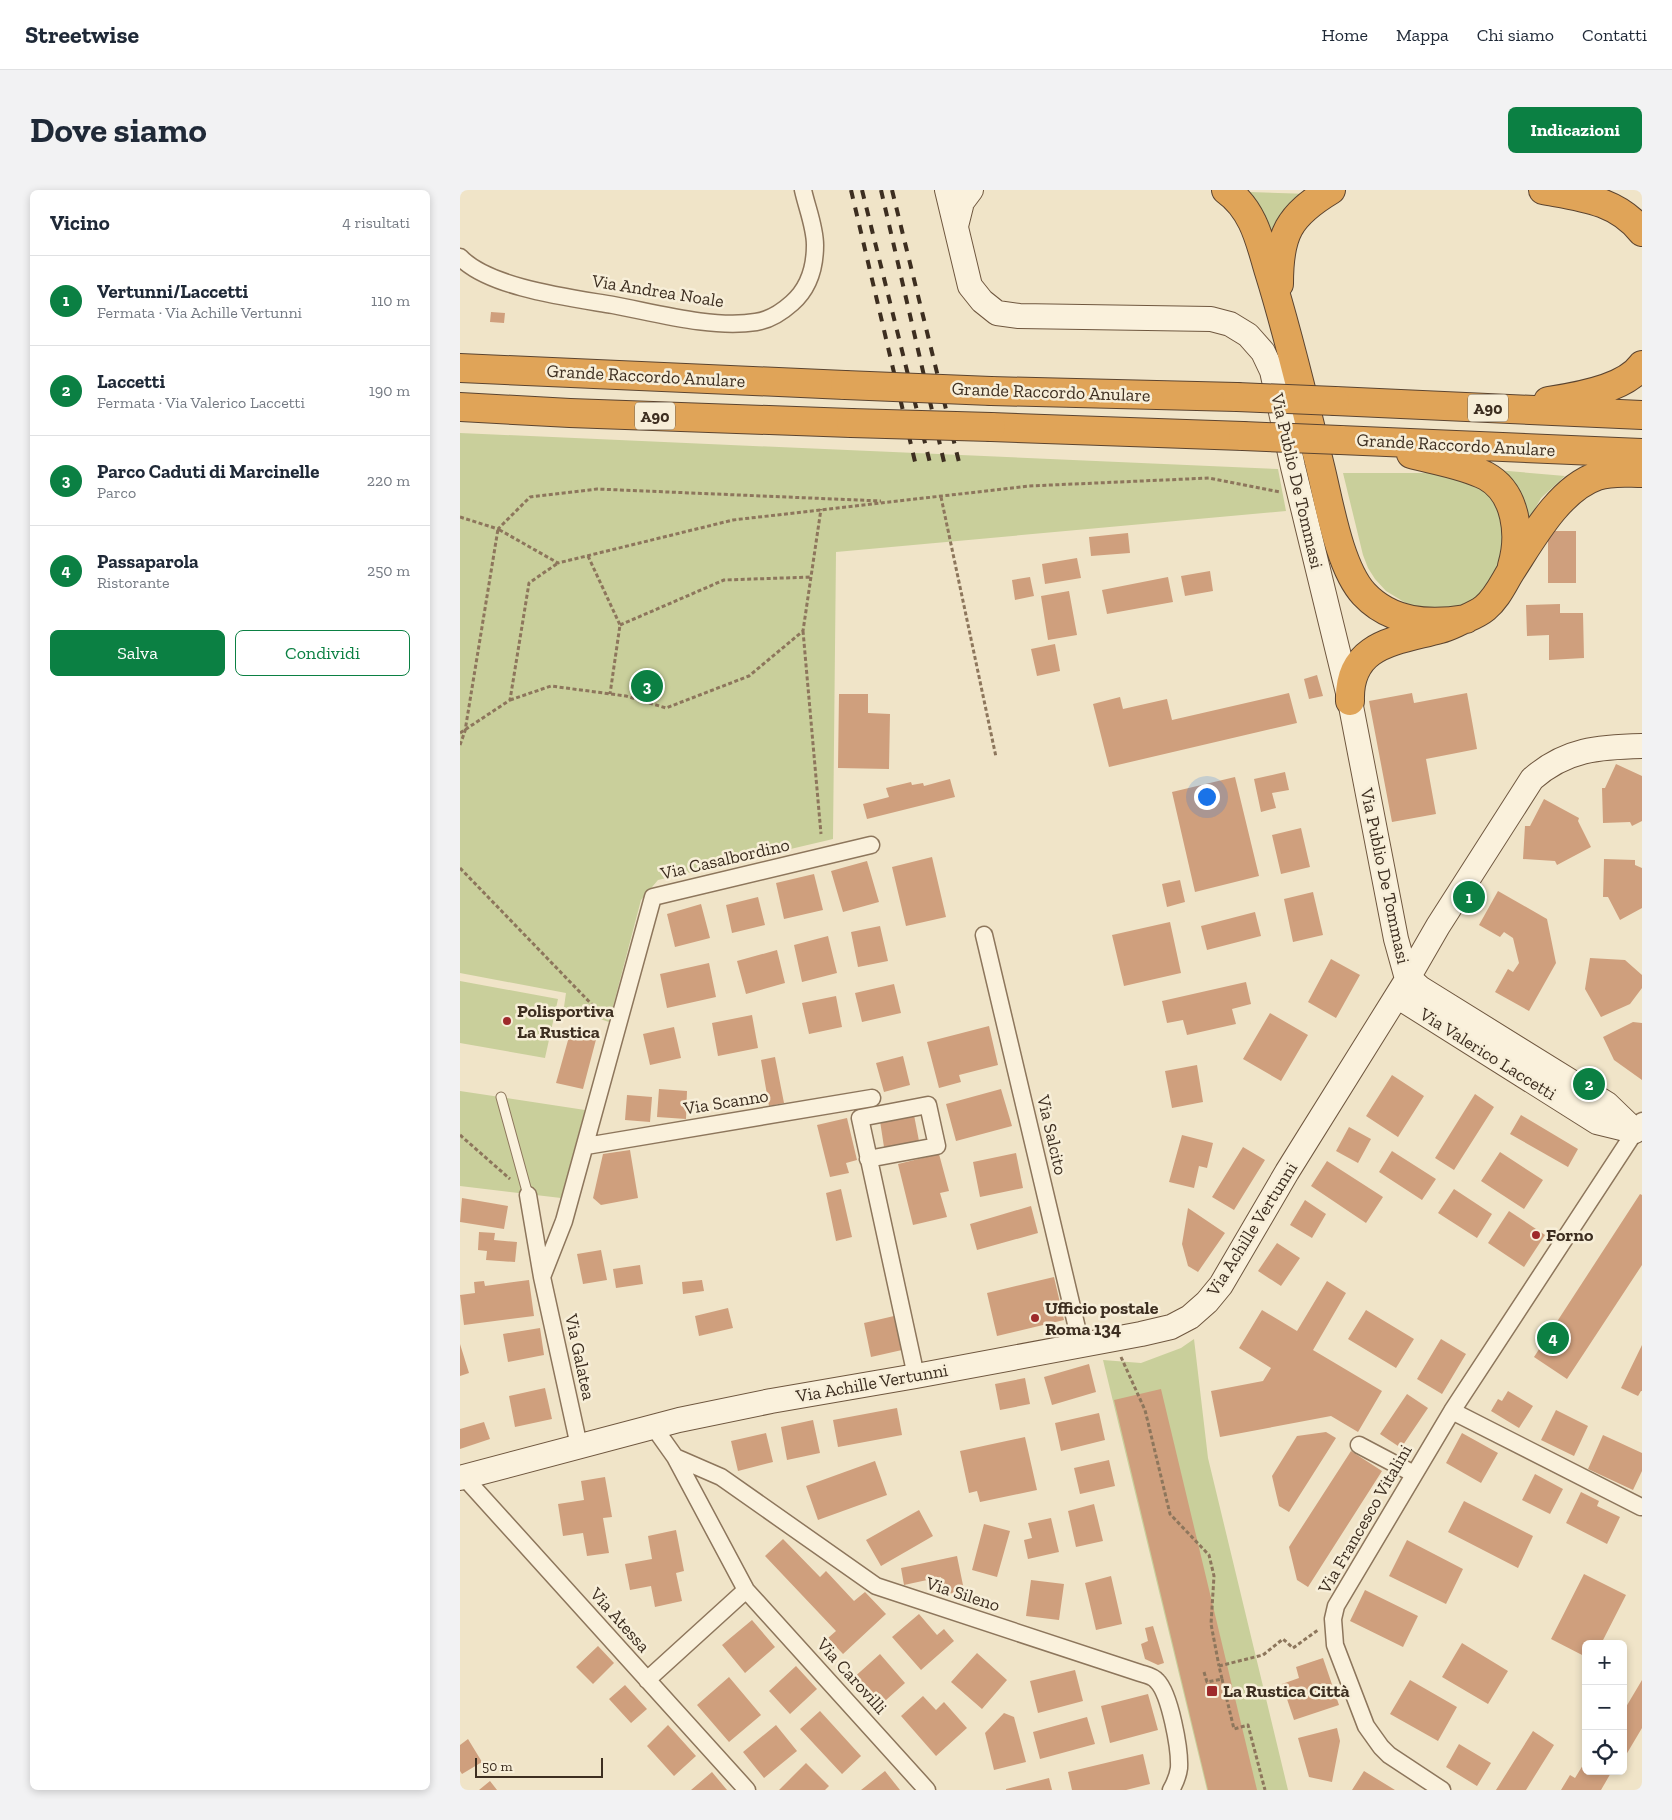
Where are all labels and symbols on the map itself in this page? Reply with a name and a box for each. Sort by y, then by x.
street label: Via Andrea Noale [589,270,726,312]
street label: Grande Raccordo Anulare [546,360,746,392]
street label: Grande Raccordo Anulare [951,378,1151,406]
street label: Via Publio De Tommasi [1266,390,1328,571]
road number: A90 [1468,394,1508,422]
road number: A90 [635,402,675,430]
street label: Grande Raccordo Anulare [1356,429,1556,461]
pin: 3 [631,667,663,705]
your location [1194,784,1220,810]
street label: Via Publio De Tommasi [1355,785,1414,966]
street label: Via Casalbordino [657,833,792,885]
pin: 1 [1453,878,1485,916]
place label: Polisportiva La Rustica [517,1000,614,1043]
street label: Via Valerico Laccetti [1415,1002,1560,1105]
marker: Polisportiva La Rustica [501,1015,513,1027]
pin: 2 [1573,1065,1605,1103]
street label: Via Scanno [681,1084,770,1120]
street label: Via Salcito [1032,1092,1072,1177]
street label: Via Achille Vertunni [1201,1158,1302,1301]
place label: Forno [1546,1224,1594,1246]
marker: Forno [1530,1229,1542,1241]
place label: Ufficio postale Roma 134 [1045,1297,1159,1340]
street label: Via Galatea [560,1311,600,1402]
marker: Ufficio postale Roma 134 [1029,1312,1041,1324]
pin: 4 [1537,1319,1569,1357]
street label: Via Achille Vertunni [793,1359,950,1407]
street label: Via Francesco Vitalini [1313,1441,1417,1598]
street label: Via Sileno [922,1571,1003,1616]
street label: Via Atessa [585,1582,655,1657]
street label: Via Carovilli [811,1633,892,1719]
place label: La Rustica Città [1223,1680,1350,1702]
marker: La Rustica Città [1205,1684,1219,1698]
scale bar [475,1755,602,1778]

